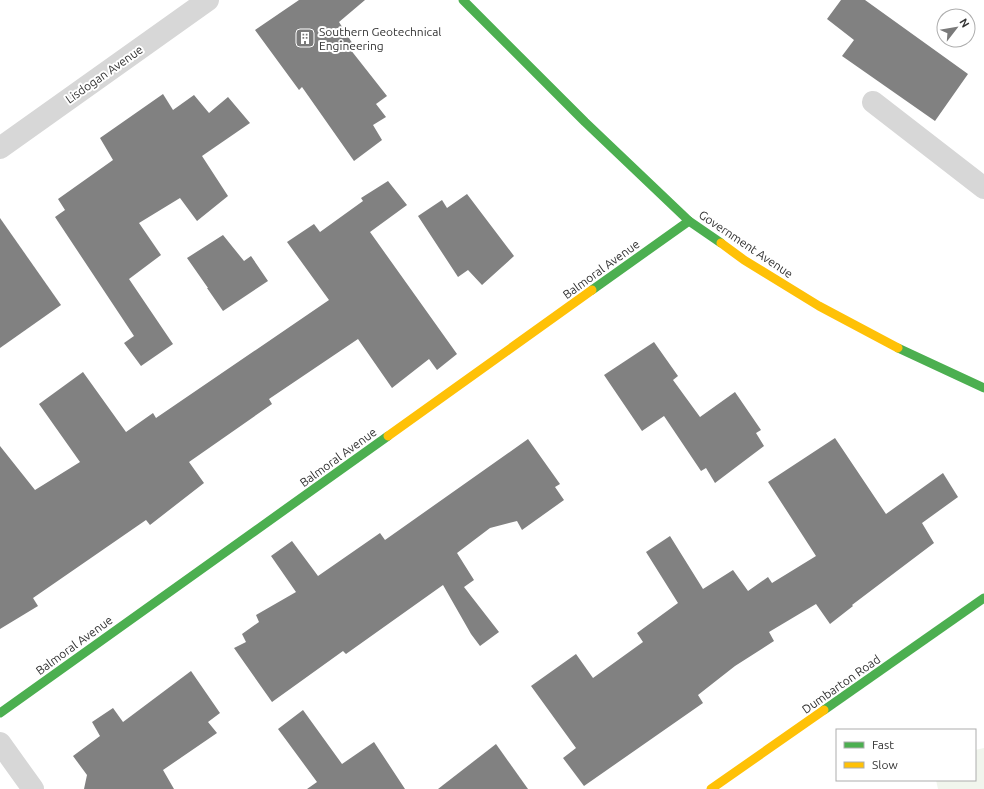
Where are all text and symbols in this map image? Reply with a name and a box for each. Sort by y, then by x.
north arrow [936,8,976,48]
text: N [957,16,972,29]
place label: Southern Geotechnical Engineering [319,25,441,52]
building icon: Southern Geotechnical Engineering [294,27,316,49]
street label: Lisdogan Avenue [63,42,145,106]
street label: Government Avenue [697,208,795,280]
street label: Balmoral Avenue [560,237,642,301]
street label: Balmoral Avenue [297,425,379,489]
street label: Balmoral Avenue [33,613,115,677]
street label: Dumbarton Road [799,652,883,716]
legend [836,729,976,781]
text: Fast [872,738,894,751]
text: Slow [872,758,898,771]

